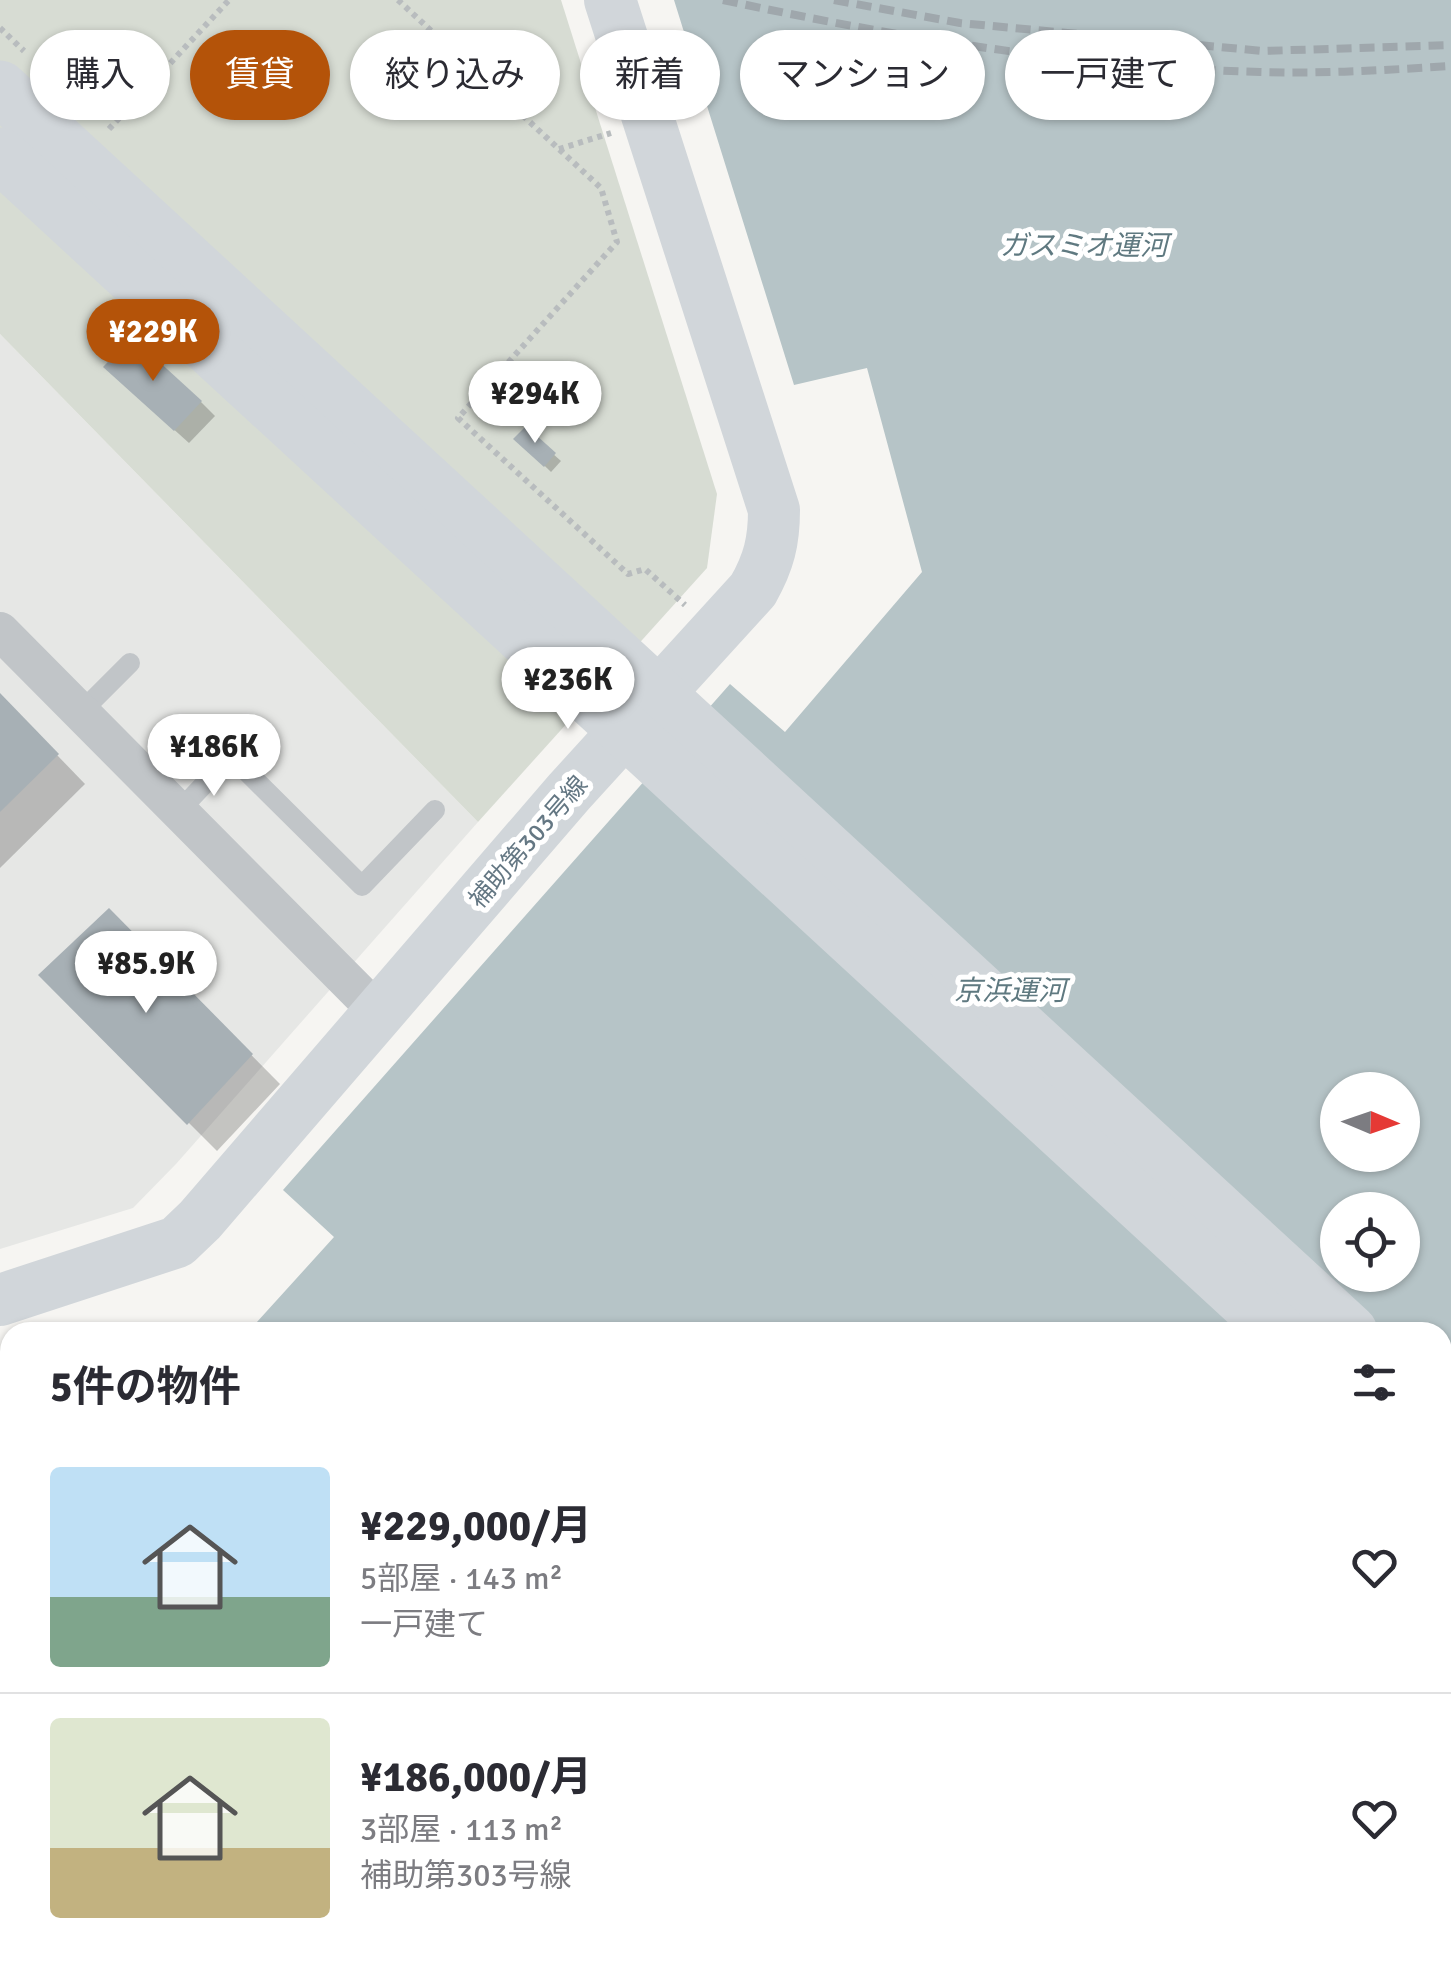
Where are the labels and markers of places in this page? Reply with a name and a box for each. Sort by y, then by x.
pin: ¥229K [83,299,223,384]
pin: ¥294K [465,361,605,446]
pin: ¥236K [498,647,638,732]
pin: ¥186K [144,714,284,799]
pin: ¥85.9K [65,931,227,1016]

